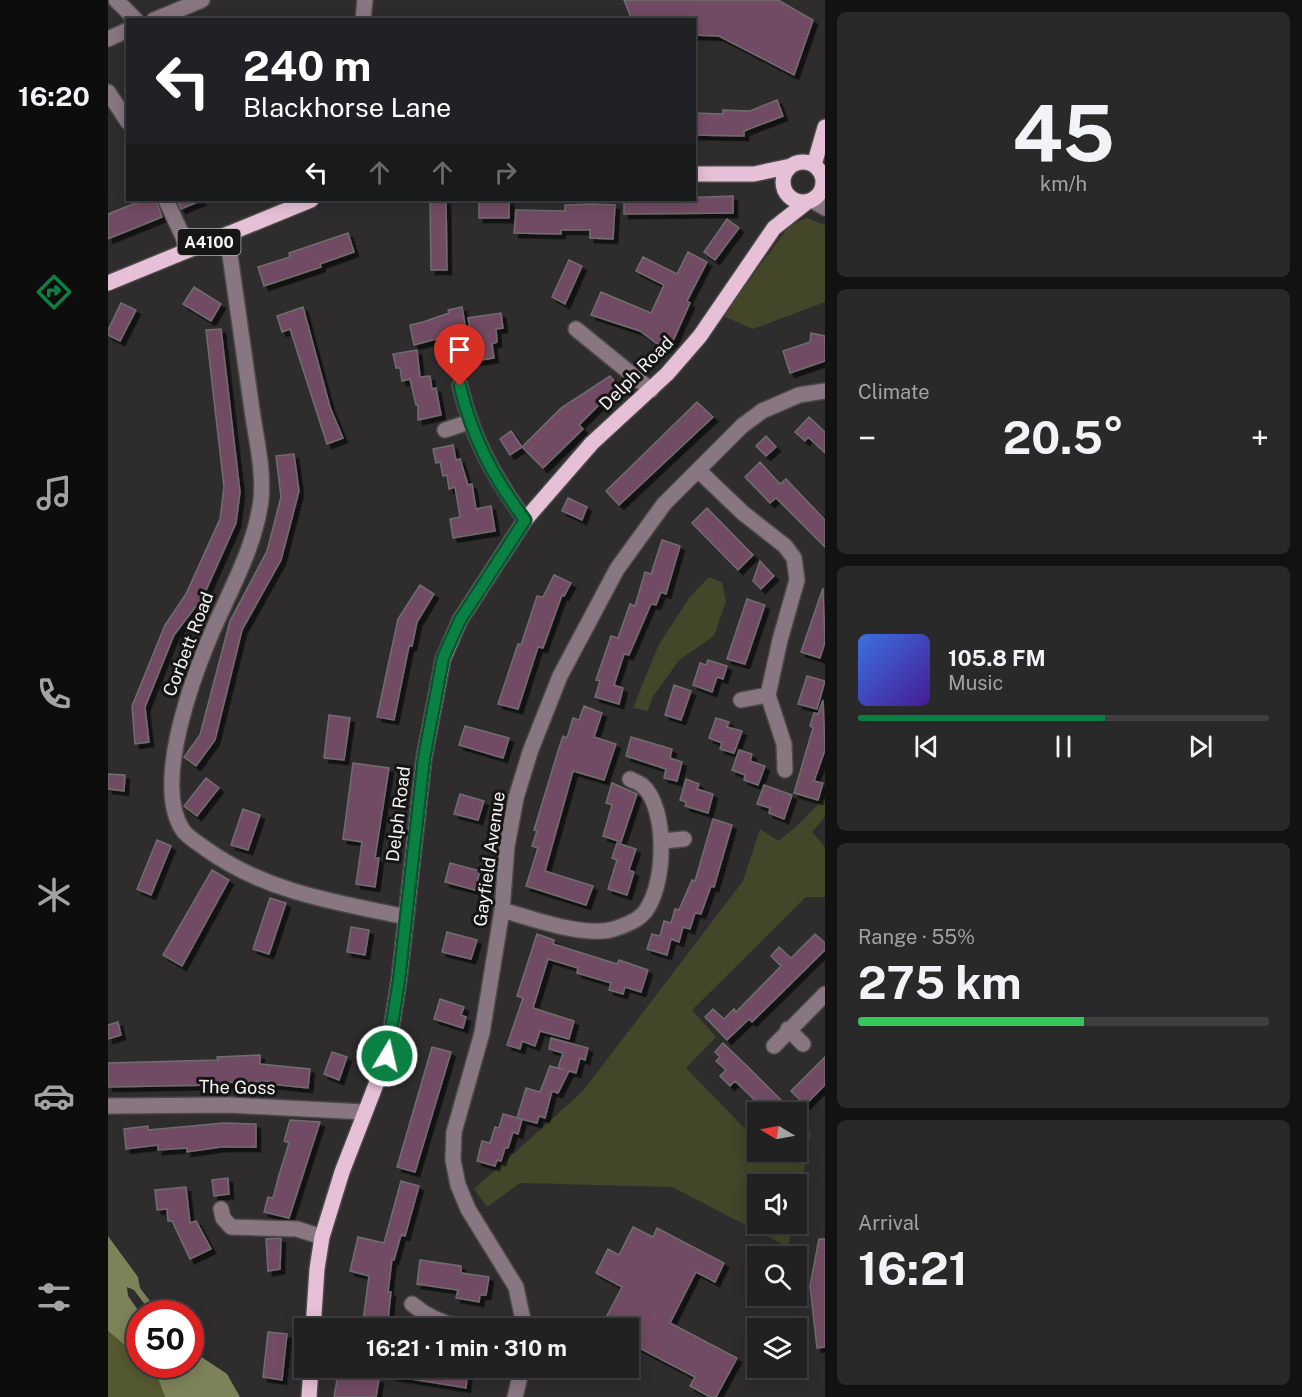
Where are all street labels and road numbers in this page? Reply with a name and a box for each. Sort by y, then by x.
road number: A4100 [178,229,240,255]
street label: Delph Road [595,332,677,414]
street label: Corbett Road [158,589,218,699]
street label: Delph Road [382,765,414,863]
street label: Gayfield Avenue [469,790,509,928]
street label: The Goss [198,1076,276,1098]

